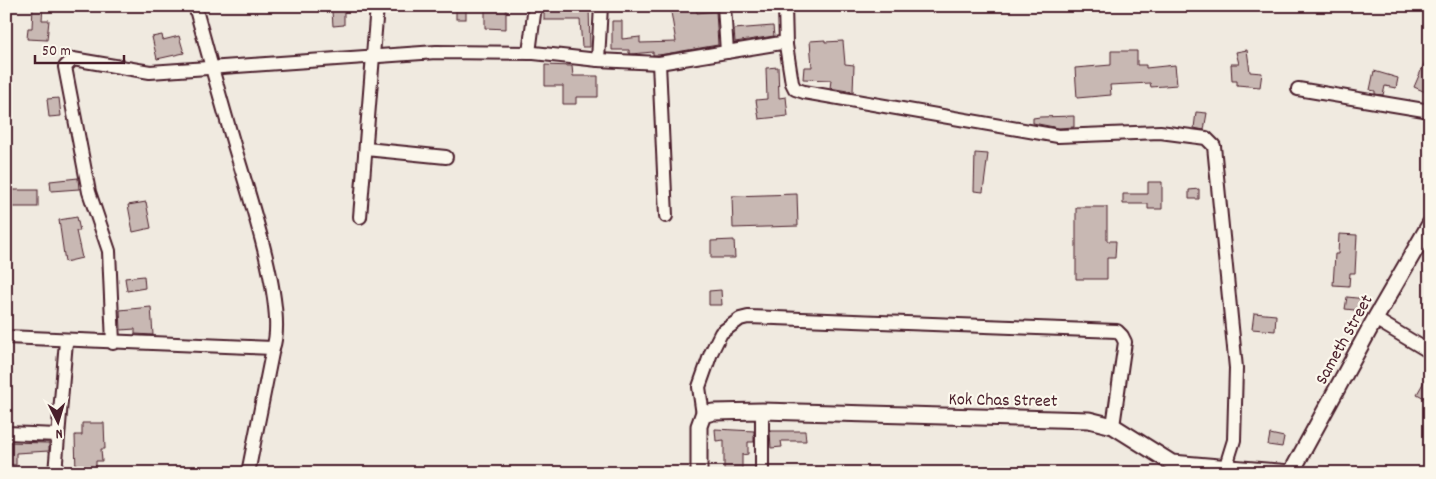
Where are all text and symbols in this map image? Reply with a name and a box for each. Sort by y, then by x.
scale bar [35,32,124,64]
text: 50 m [42,41,71,63]
street label: Sameth Street [1310,290,1380,390]
street label: Kok Chas Street [948,388,1058,415]
north arrow [32,396,82,446]
text: N [55,423,63,443]

